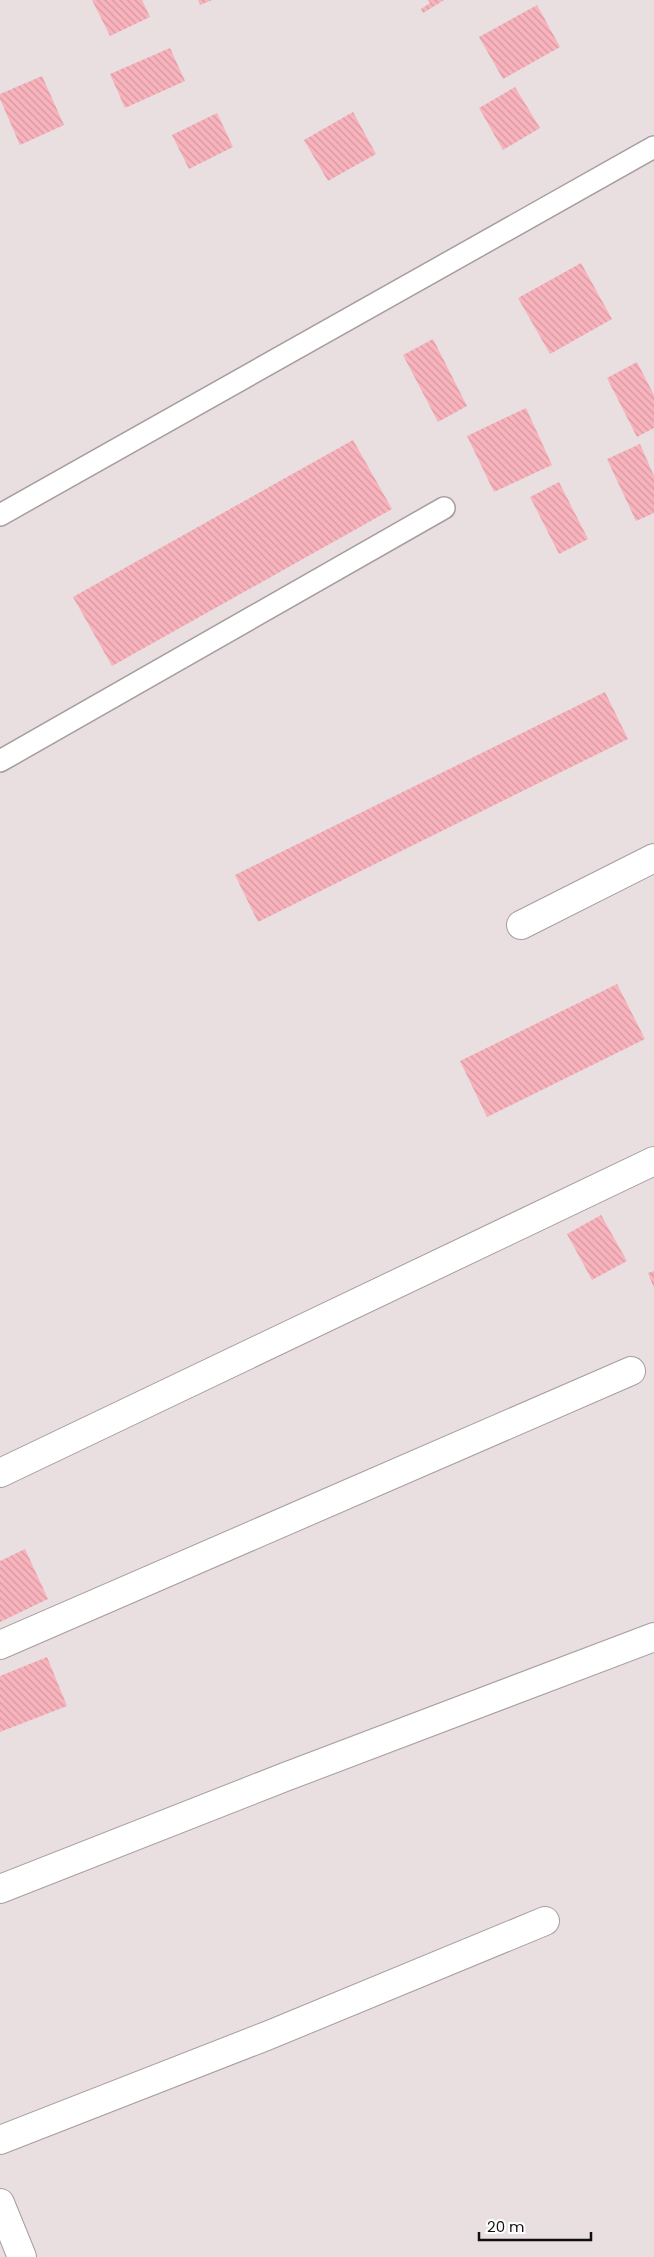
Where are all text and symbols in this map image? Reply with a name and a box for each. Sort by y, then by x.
scale bar [479,2210,592,2242]
text: 20 m [487,2216,525,2237]

